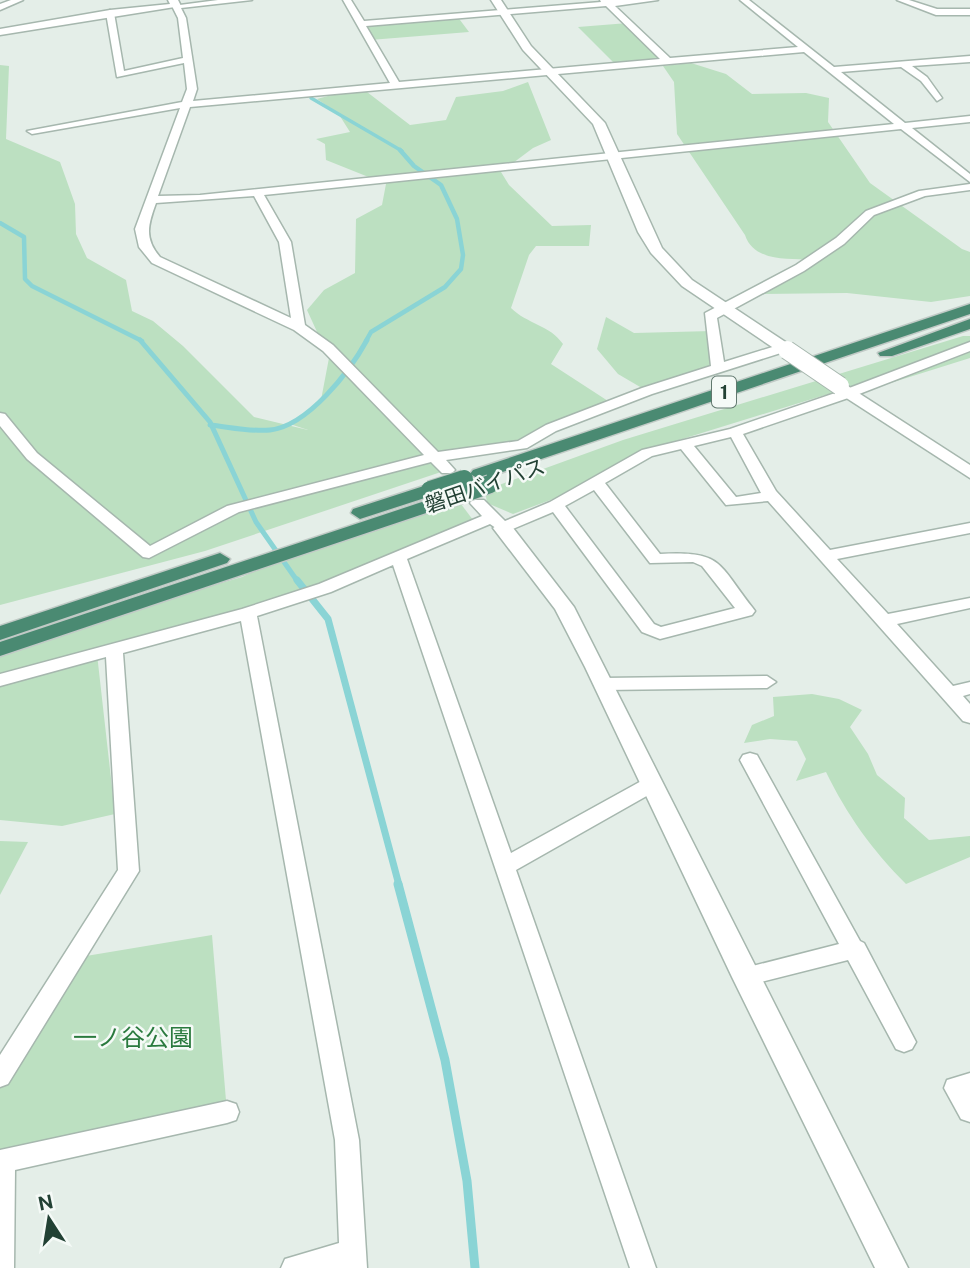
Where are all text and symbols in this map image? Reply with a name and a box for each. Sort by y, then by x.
road number: 1 [712,376,736,408]
street label: 磐田バイパス [421,453,548,518]
park label: 一ノ谷公園 [73,1023,193,1051]
north arrow [14,1184,84,1254]
text: N [36,1190,55,1215]

